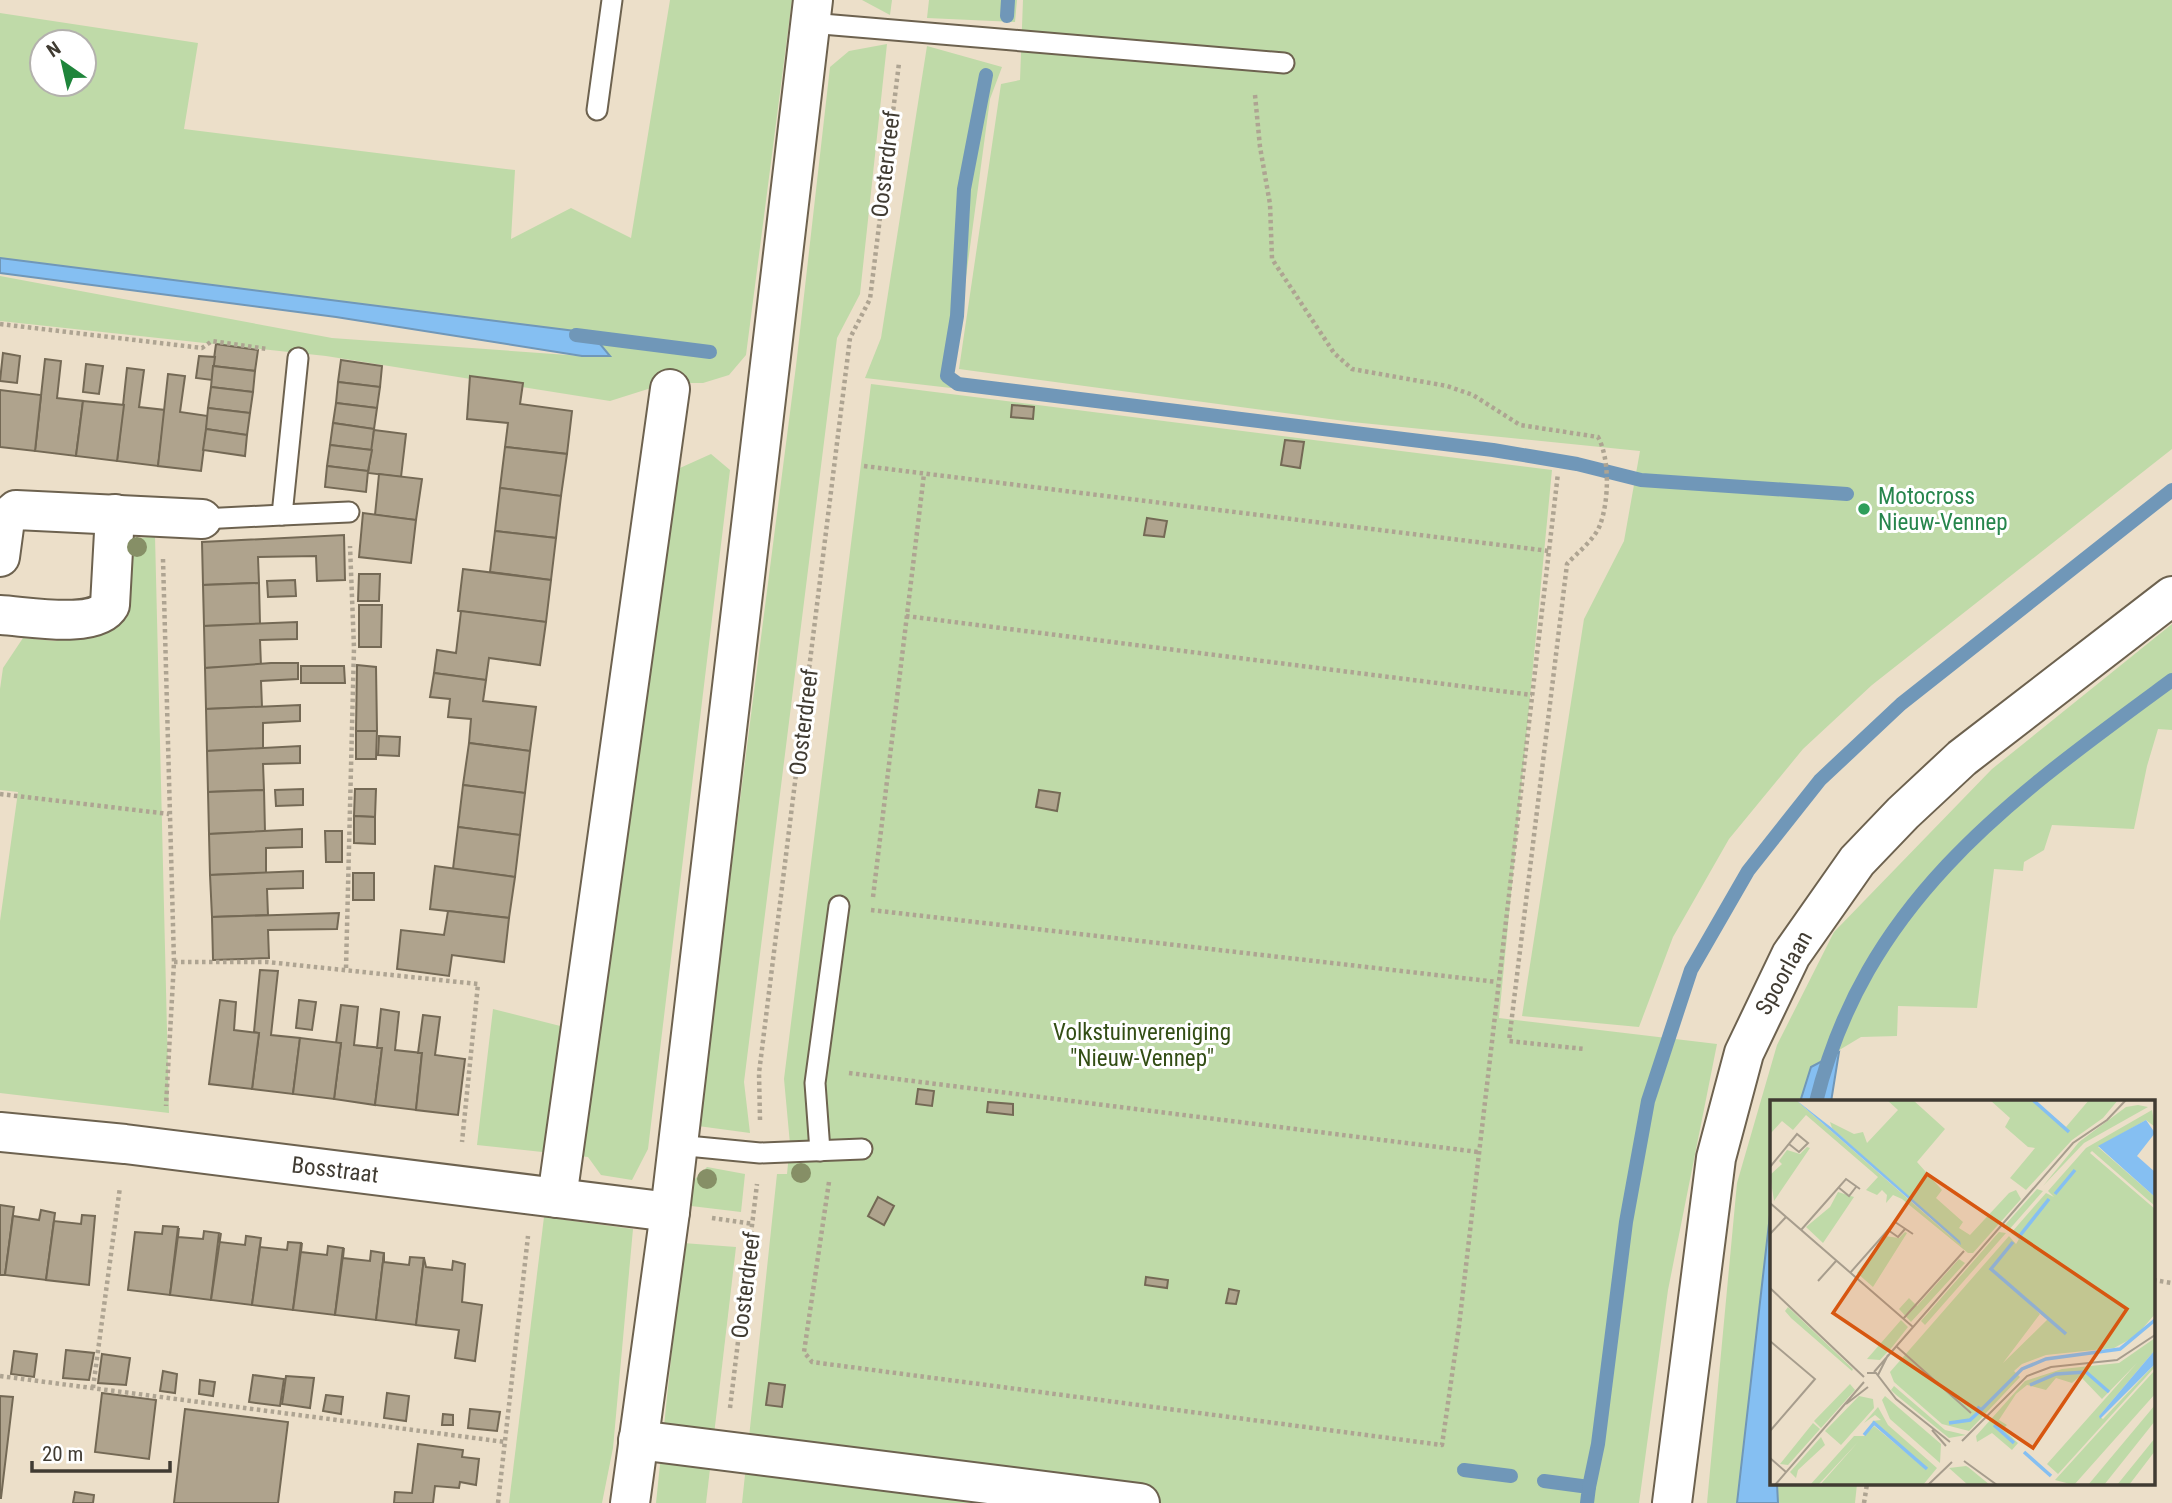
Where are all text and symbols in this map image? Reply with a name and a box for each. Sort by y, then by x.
north arrow [28,28,98,98]
text: N [43,37,65,62]
street label: Oosterdreef [866,108,906,219]
place label: Motocross Nieuw-Vennep [1878,483,2008,536]
marker: Motocross Nieuw-Vennep [1856,501,1872,517]
street label: Oosterdreef [784,666,824,777]
street label: Spoorlaan [1750,926,1818,1020]
park label: Volkstuinvereniging "Nieuw-Vennep" [1053,1019,1231,1072]
inset map [1770,1100,2154,1486]
street label: Bosstraat [290,1151,380,1189]
street label: Oosterdreef [726,1229,766,1340]
scale bar [32,1430,170,1474]
text: 20 m [42,1442,83,1466]

